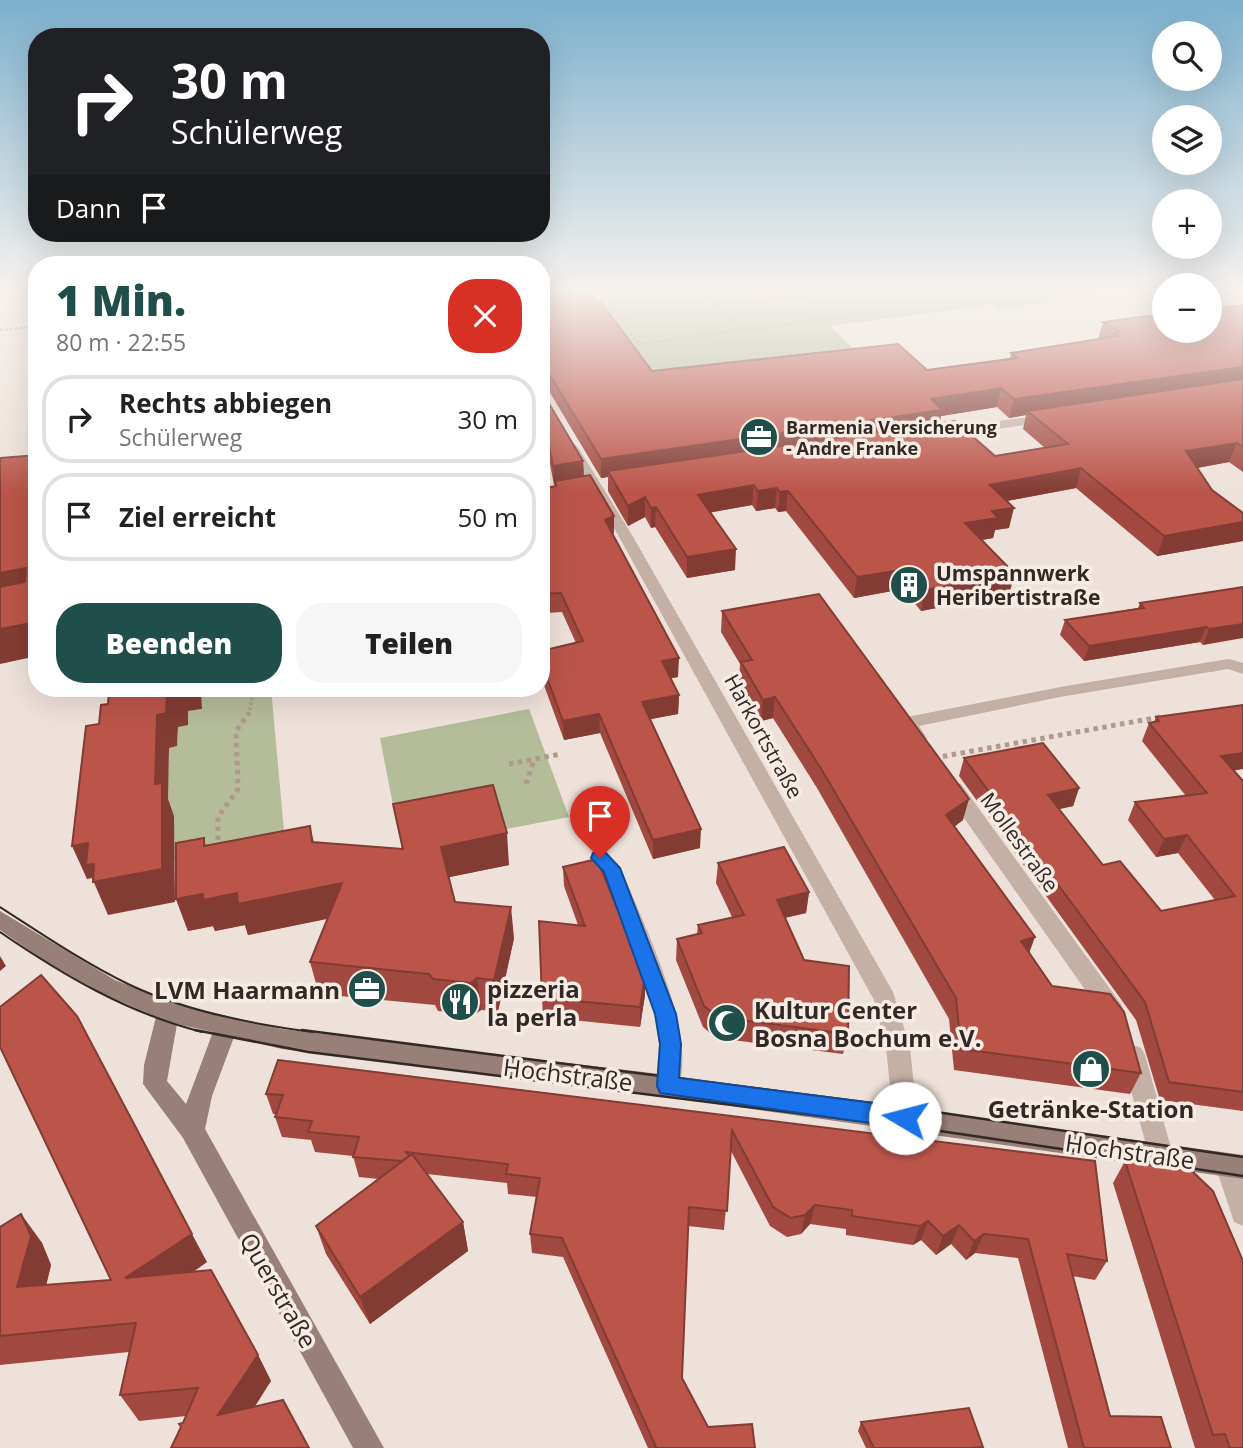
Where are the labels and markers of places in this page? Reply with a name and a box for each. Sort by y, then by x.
place label: Barmenia Versicherung - Andre Franke [786,415,997,460]
office icon: Barmenia Versicherung - Andre Franke [738,416,780,458]
place label: Umspannwerk Heribertistraße [936,559,1100,611]
building icon: Umspannwerk Heribertistraße [888,564,930,606]
pin [570,786,630,858]
office icon: LVM Haarmann [346,968,388,1010]
place label: pizzeria la perla [487,972,580,1033]
place label: LVM Haarmann [154,973,340,1006]
restaurant icon: pizzeria la perla [439,981,481,1023]
place label: Kultur Center Bosna Bochum e.V. [754,993,982,1054]
mosque icon: Kultur Center Bosna Bochum e.V. [706,1002,748,1044]
shop icon: Getränke-Station [1070,1048,1112,1090]
place label: Getränke-Station [988,1092,1194,1125]

